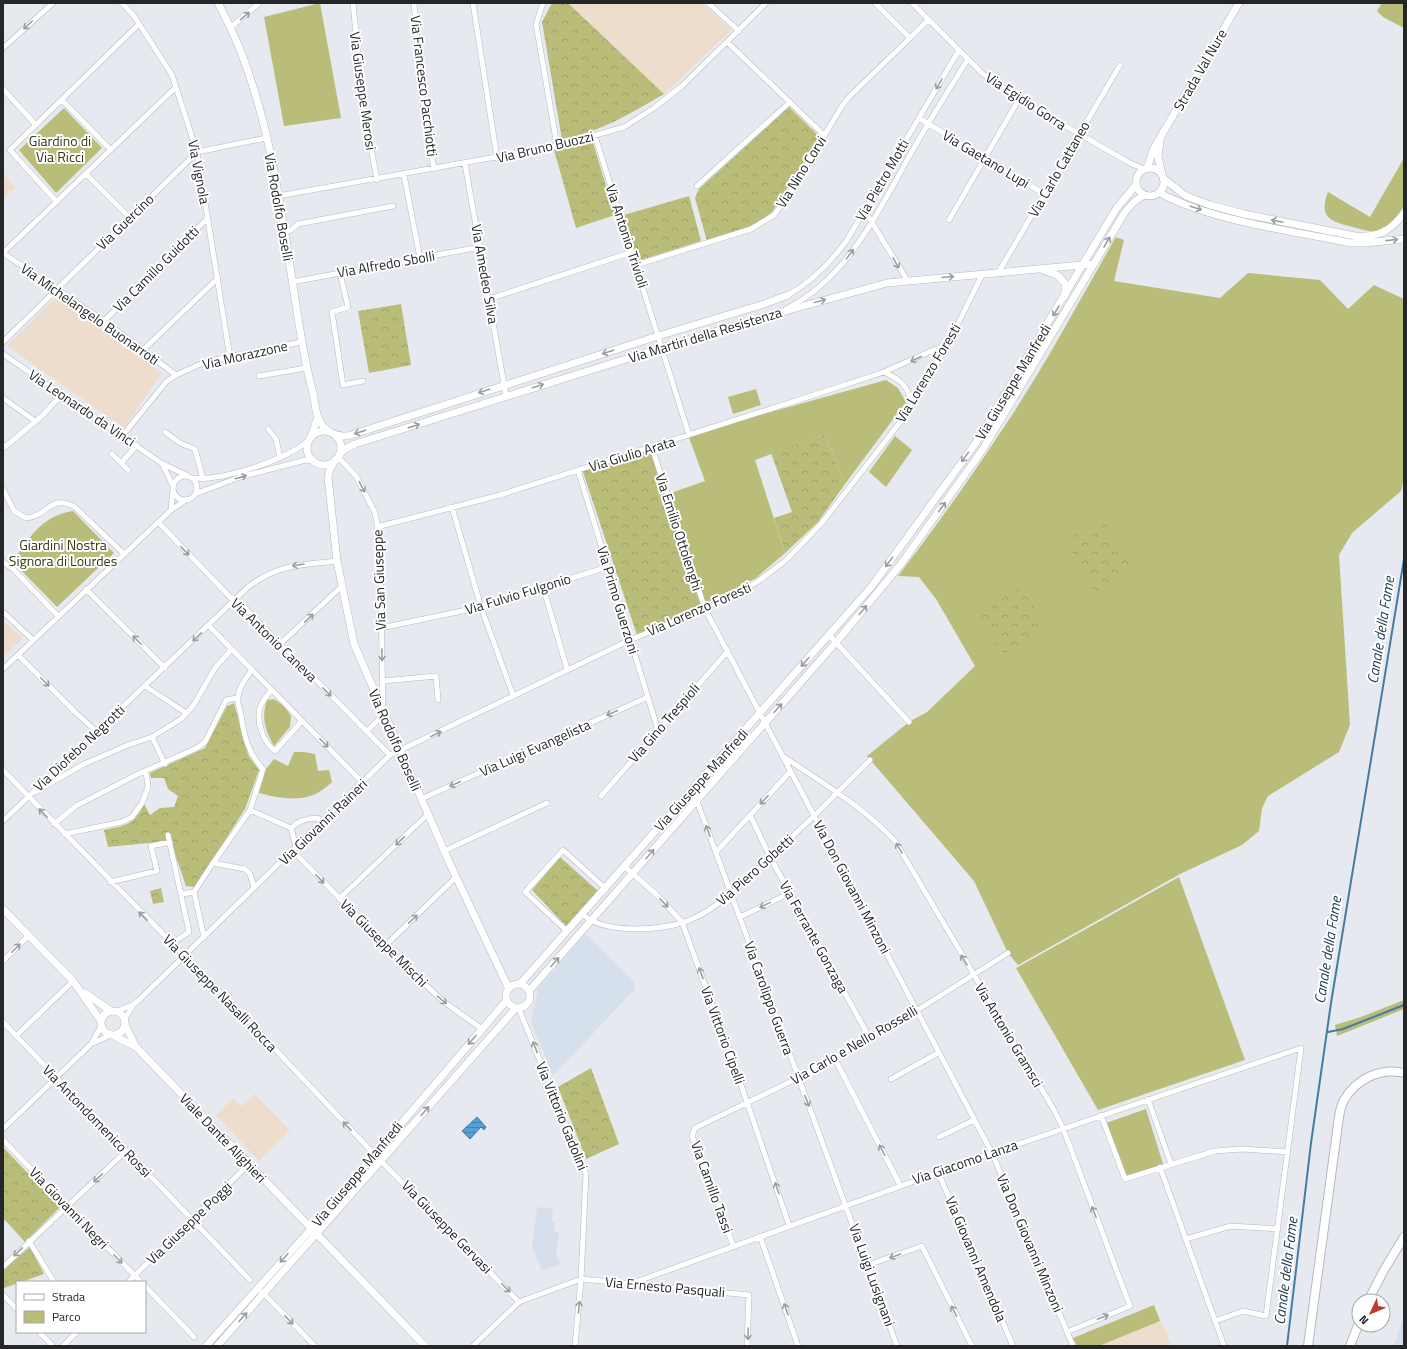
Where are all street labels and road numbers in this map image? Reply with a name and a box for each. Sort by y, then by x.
street label: Via Francesco Pacchiotti [405,14,444,158]
street label: Strada Val Nure [1168,25,1232,115]
street label: Via Giuseppe Merosi [345,30,382,151]
street label: Via Egidio Gorra [982,67,1071,135]
street label: Via Carlo Cattaneo [1022,117,1095,221]
street label: Via Gaetano Lupi [939,124,1034,193]
street label: Via Bruno Buozzi [494,125,596,168]
street label: Via Nino Corvi [770,132,831,212]
street label: Via Pietro Motti [850,135,914,225]
street label: Via Vignola [183,138,216,206]
street label: Via Rodolfo Boselli [260,151,299,263]
street label: Via Antonio Trivioli [601,181,654,290]
street label: Via Guercino [91,189,158,255]
street label: Via Camillo Guidotti [108,221,204,317]
street label: Via Amedeo Silva [466,222,505,325]
street label: Via Alfredo Sbolli [335,245,437,282]
street label: Via Michelangelo Buonarroti [17,258,164,370]
street label: Via Martiri della Resistenza [626,301,784,368]
street label: Via Lorenzo Foresti [890,319,965,426]
street label: Via Giuseppe Manfredi [970,320,1056,444]
street label: Via Morazzone [200,335,290,375]
street label: Via Leonardo da Vinci [25,364,140,451]
street label: Via Giulio Arata [586,430,678,477]
street label: Via Emilio Ottolenghi [651,470,708,593]
street label: Via San Giuseppe [366,529,391,631]
street label: Via Primo Guerzoni [592,543,645,656]
street label: Via Fulvio Fulgonio [462,567,573,620]
street label: Via Lorenzo Foresti [643,576,754,641]
street label: Via Antonio Caneva [226,593,322,687]
street label: Via Gino Trespioli [623,678,704,767]
street label: Via Rodolfo Boselli [364,686,427,794]
street label: Via Diofebo Negrotti [28,699,129,796]
street label: Via Luigi Evangelista [476,714,594,781]
street label: Via Giuseppe Manfredi [649,724,753,836]
street label: Via Giovanni Raineri [274,774,372,870]
street label: Via Don Giovanni Minzoni [808,816,897,957]
street label: Via Piero Gobetti [711,829,798,910]
street label: Via Ferrante Gonzaga [775,877,854,997]
street label: Via Giuseppe Mischi [336,894,433,991]
street label: Via Giuseppe Nasalli Rocca [158,929,282,1056]
street label: Via Carolippo Guerra [739,938,800,1058]
street label: Via Antonio Gramsci [970,979,1049,1091]
street label: Via Vittorio Cipelli [696,983,751,1087]
street label: Via Carlo e Nello Rosselli [786,1000,921,1090]
street label: Via Vittorio Gadolini [531,1058,594,1173]
street label: Via Antondomenico Rossi [38,1060,157,1182]
street label: Viale Dante Alighieri [175,1088,272,1187]
street label: Via Giuseppe Manfredi [306,1116,407,1231]
street label: Via Giacomo Lanza [909,1134,1020,1189]
street label: Via Camillo Tassi [686,1138,739,1236]
street label: Via Giovanni Negri [25,1162,114,1253]
street label: Via Don Giovanni Minzoni [992,1170,1069,1315]
street label: Via Giuseppe Gervasi [397,1175,498,1278]
street label: Via Giuseppe Poggi [141,1176,236,1269]
street label: Via Giovanni Amendola [940,1193,1012,1325]
street label: Via Luigi Lusignani [844,1221,901,1329]
street label: Via Ernesto Pasquali [604,1271,726,1302]

